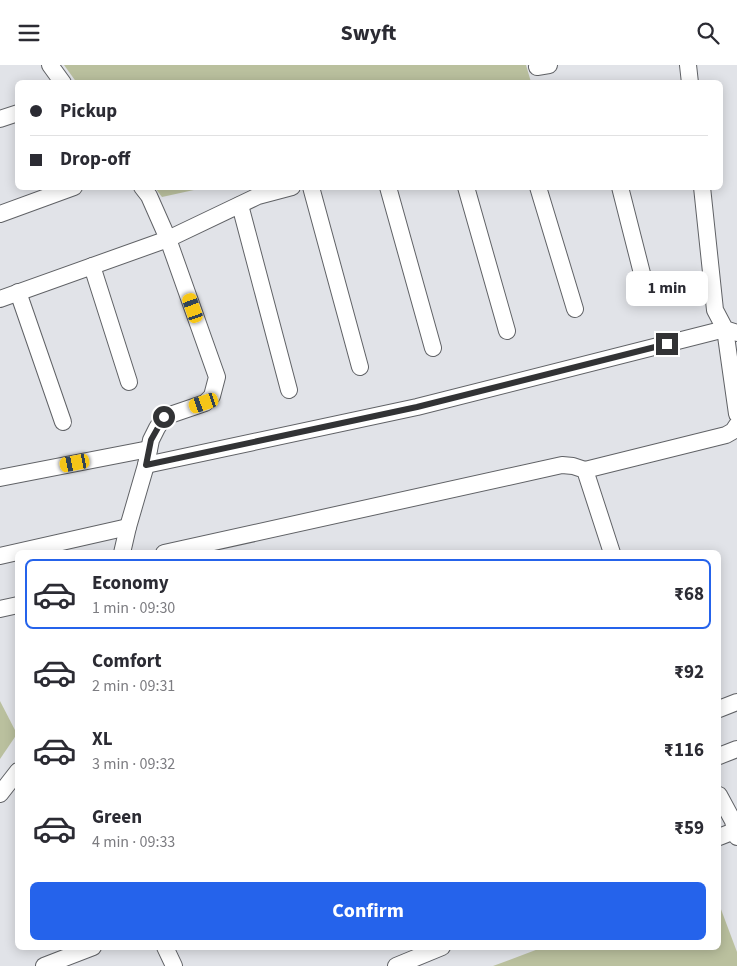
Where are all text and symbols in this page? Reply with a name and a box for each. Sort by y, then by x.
text: Swyft [341,17,396,49]
icon: menu [15,19,43,47]
icon: search [694,19,722,47]
text: Pickup [60,98,117,125]
text: Drop-off [60,146,130,173]
callout: 1 min [626,271,708,307]
text: 1 min [648,277,686,299]
car [181,291,204,325]
route end [656,333,678,355]
car [187,391,220,415]
route start [153,406,175,428]
car [58,453,91,473]
text: Economy [92,570,169,597]
icon: car [32,572,77,617]
text: ₹68 [674,581,704,608]
text: 1 min · 09:30 [92,597,175,619]
text: Comfort [92,648,162,675]
icon: car [32,650,77,695]
text: ₹92 [674,659,704,686]
text: 2 min · 09:31 [92,675,175,697]
text: XL [92,726,113,753]
icon: car [32,728,77,773]
text: ₹116 [664,737,704,764]
text: 3 min · 09:32 [92,753,175,775]
text: Green [92,804,142,831]
icon: car [32,806,77,851]
text: ₹59 [674,815,704,842]
text: 4 min · 09:33 [92,831,175,853]
button: Confirm [30,882,706,940]

